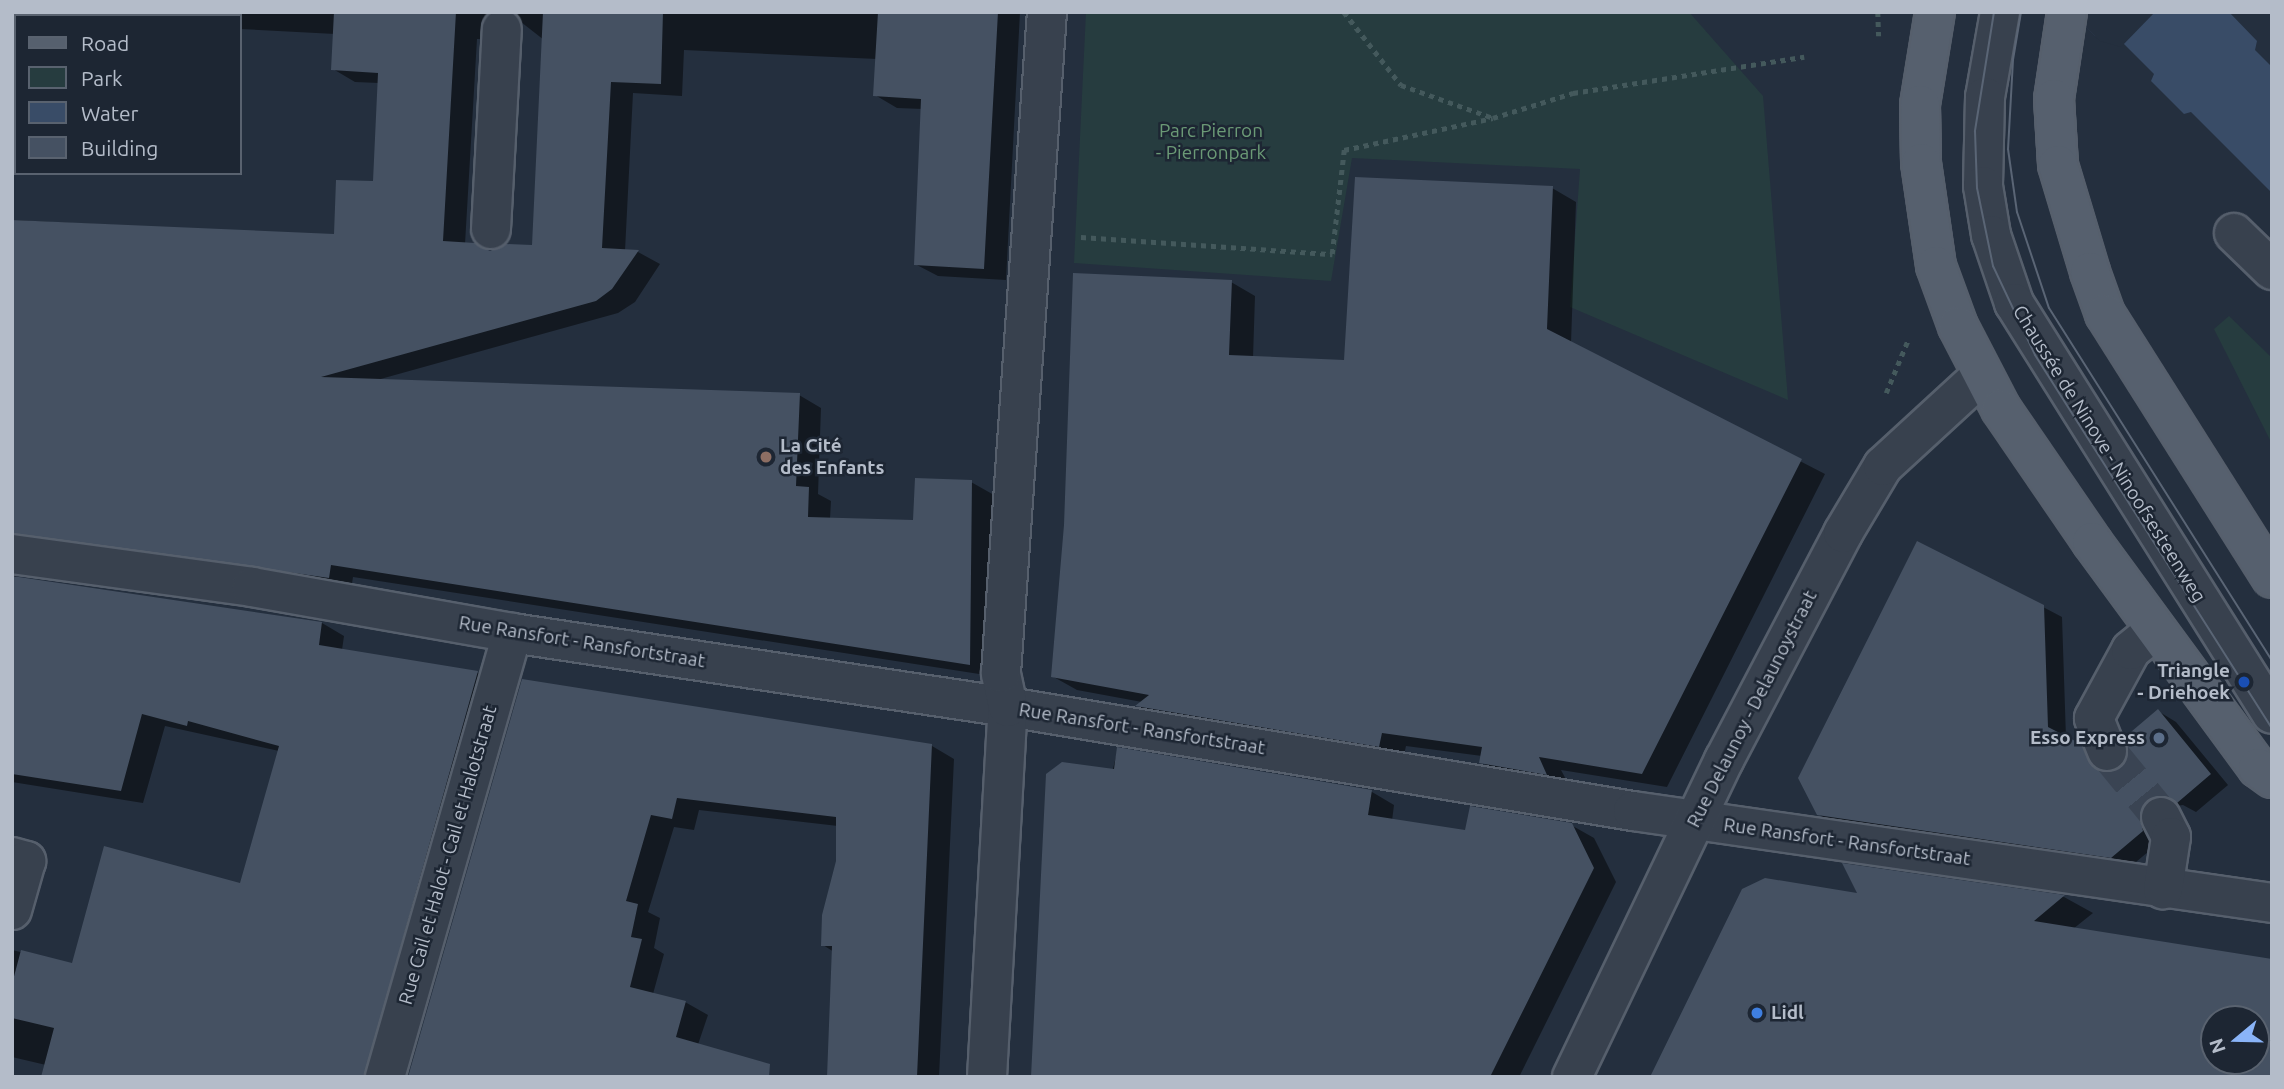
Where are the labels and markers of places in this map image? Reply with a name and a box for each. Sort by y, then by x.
place label: La Cité des Enfants [780,435,885,479]
marker: La Cité des Enfants [758,449,774,465]
place label: Triangle - Driehoek [2137,660,2230,704]
marker: Triangle - Driehoek [2236,674,2252,690]
place label: Esso Express [2030,727,2145,749]
marker: Esso Express [2151,730,2167,746]
place label: Lidl [1771,1002,1804,1024]
marker: Lidl [1749,1005,1765,1021]

